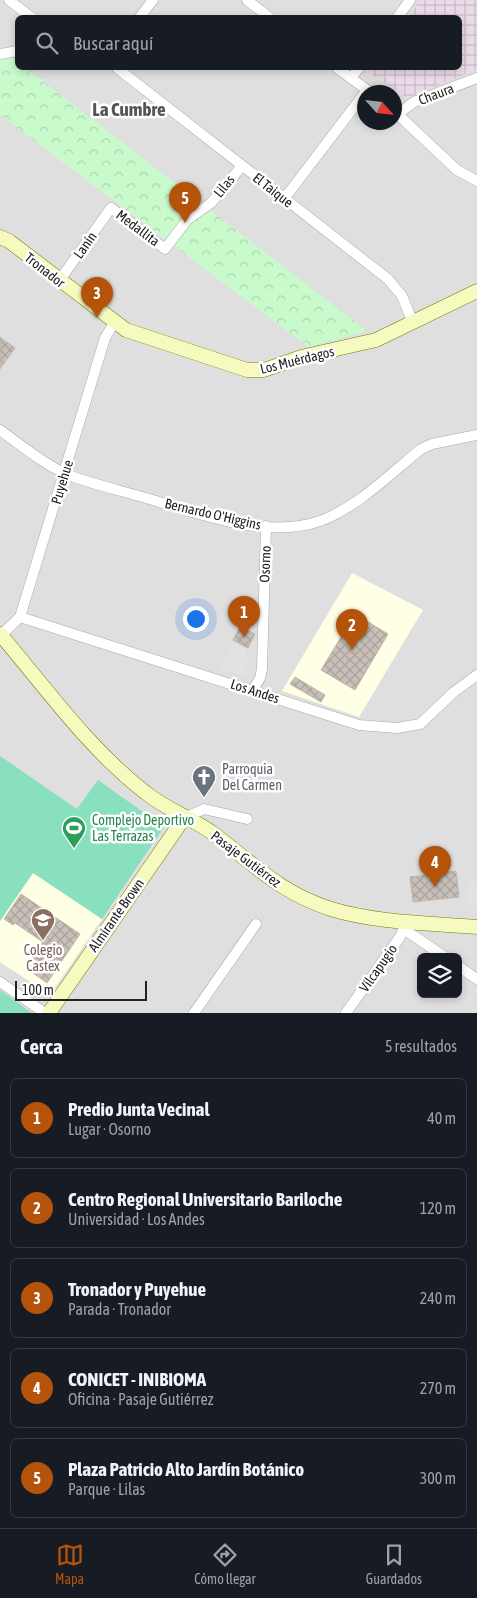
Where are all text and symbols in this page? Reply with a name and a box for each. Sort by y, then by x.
search box [15,15,462,70]
icon: search [33,29,61,57]
text: Buscar aquí [73,32,153,54]
street label: Chaura [416,80,456,108]
north arrow [357,85,402,130]
district label: La Cumbre [92,98,166,120]
street label: El Taique [250,169,296,211]
street label: Lilas [210,172,238,200]
pin: 5 [169,182,201,223]
street label: Medallita [113,207,163,249]
street label: Lanín [70,229,100,261]
street label: Tronador [22,249,69,291]
pin: 3 [81,277,113,318]
street label: Los Muérdagos [258,343,336,377]
street label: Puyehue [48,458,76,506]
street label: Bernardo O'Higgins [163,495,263,533]
street label: Osorno [256,545,274,583]
pin: 1 [228,596,260,637]
your location [183,606,209,632]
pin: 2 [336,609,368,650]
street label: Los Andes [229,676,282,706]
place label: Parroquia Del Carmen [222,761,282,793]
church icon: Parroquia Del Carmen [191,764,217,798]
place label: Complejo Deportivo Las Terrazas [92,812,194,844]
sports icon: Complejo Deportivo Las Terrazas [61,815,87,849]
street label: Pasaje Gutiérrez [208,827,284,891]
pin: 4 [419,846,451,887]
street label: Almirante Brown [85,875,147,955]
school or university icon: Colegio Castex [30,907,56,941]
street label: Vilcapugio [356,941,400,995]
place label: Colegio Castex [24,942,62,974]
map controls [417,953,462,998]
button: layers [417,953,462,998]
scale bar [15,978,148,1001]
text: 100 m [22,982,54,998]
text: Cerca [20,1034,63,1058]
text: 5 resultados [385,1037,457,1055]
text: Predio Junta Vecinal [68,1098,210,1120]
text: 1 [33,1109,41,1127]
text: 40 m [427,1109,456,1127]
text: Lugar · Osorno [68,1120,151,1138]
text: Centro Regional Universitario Bariloche [68,1188,342,1210]
text: 2 [33,1199,41,1217]
text: 120 m [420,1199,456,1217]
text: Universidad · Los Andes [68,1210,205,1228]
text: Tronador y Puyehue [68,1278,206,1300]
text: 3 [33,1289,41,1307]
text: 240 m [420,1289,456,1307]
text: Parada · Tronador [68,1300,171,1318]
text: CONICET - INIBIOMA [68,1368,206,1390]
text: 4 [33,1379,41,1397]
text: 270 m [420,1379,456,1397]
text: Oficina · Pasaje Gutiérrez [68,1390,213,1408]
text: Plaza Patricio Alto Jardín Botánico [68,1458,304,1480]
text: 5 [33,1469,41,1487]
text: 300 m [420,1469,456,1487]
text: Parque · Lilas [68,1480,145,1498]
tab: Mapa [55,1541,84,1587]
tab: Cómo llegar [194,1541,256,1587]
tab: Guardados [366,1541,422,1587]

